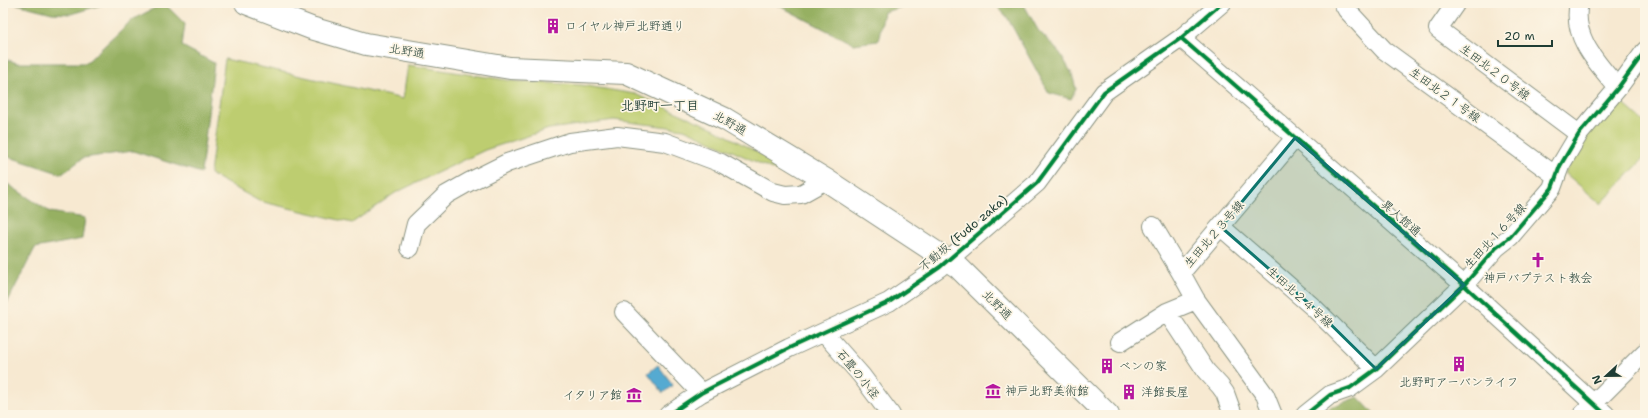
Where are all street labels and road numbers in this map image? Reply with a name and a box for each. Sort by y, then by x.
street label: 北野通 [388,40,426,62]
street label: 生田北２０号線 [1457,40,1533,104]
street label: 生田北２１号線 [1406,64,1484,126]
street label: 北野通 [710,107,750,139]
street label: 不動坂 (Fudo zaka) [916,191,1011,275]
street label: 異人館通 [1378,196,1424,240]
street label: 生田北２３号線 [1180,197,1248,271]
street label: 生田北１６号線 [1460,200,1530,272]
street label: 生田北２４号線 [1263,263,1337,331]
street label: 北野通 [979,287,1015,323]
street label: 石畳の小径 [833,346,883,402]

